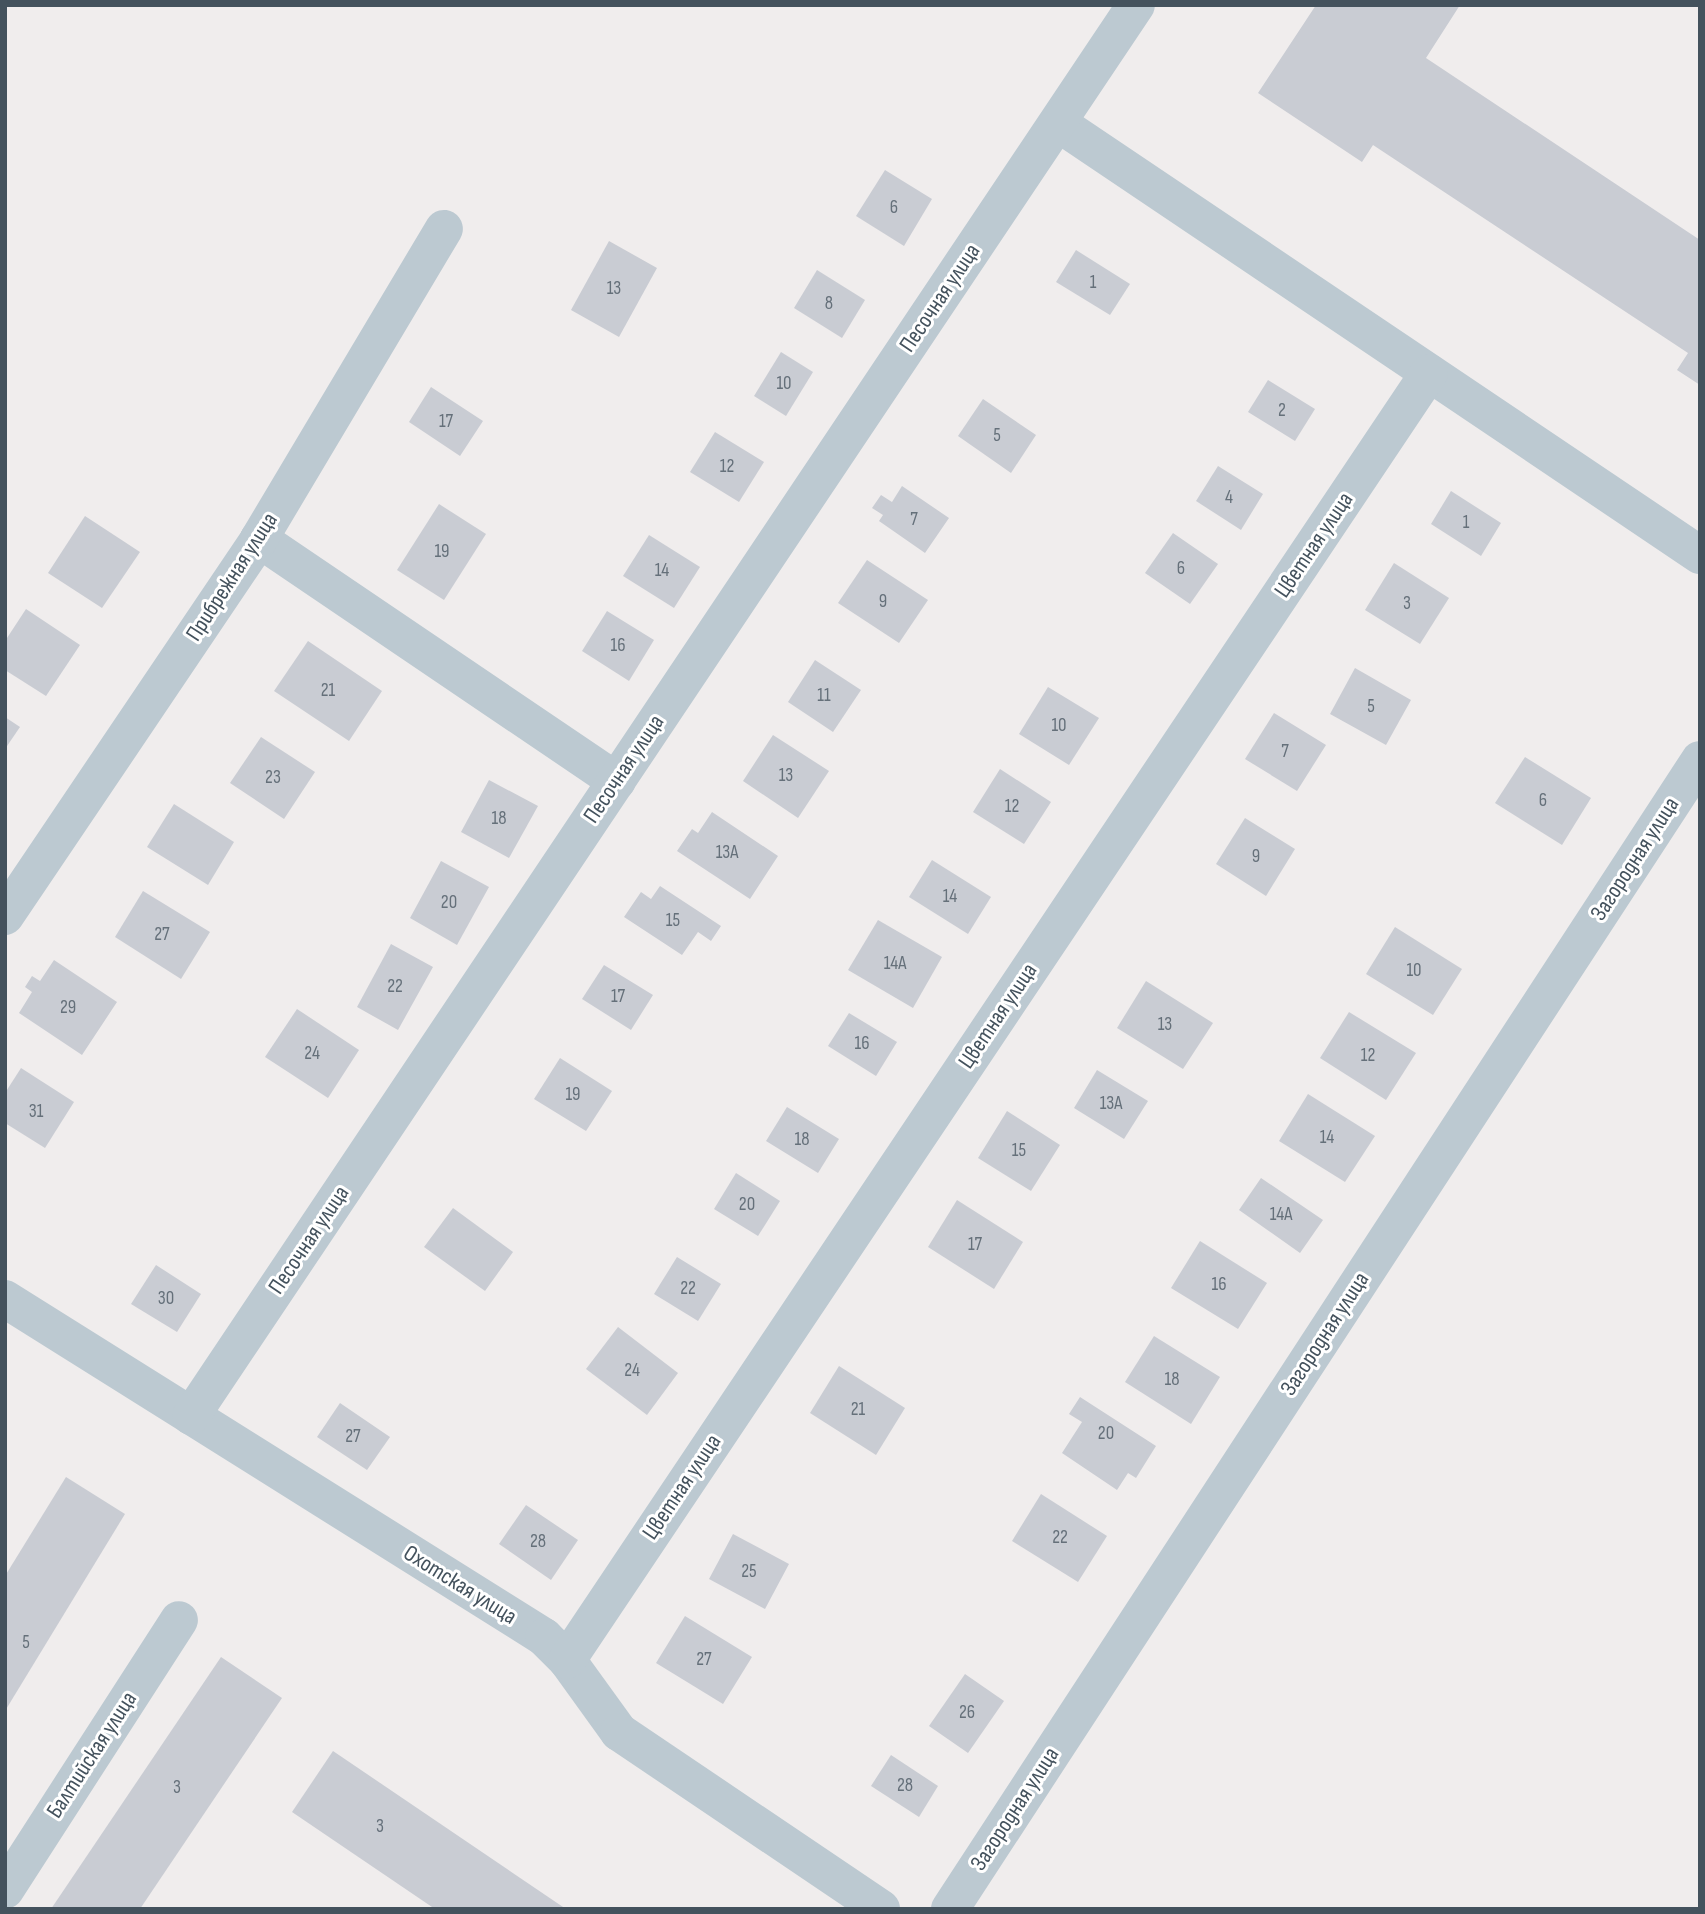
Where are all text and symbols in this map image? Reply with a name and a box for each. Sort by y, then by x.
house number: 6 [890,197,898,219]
street label: Песочная улица [894,239,986,357]
house number: 1 [1090,272,1096,294]
house number: 13 [607,278,621,300]
house number: 8 [825,293,833,315]
house number: 10 [776,373,792,395]
house number: 2 [1278,400,1286,422]
house number: 17 [439,411,453,433]
house number: 5 [993,425,1001,447]
house number: 12 [720,456,734,478]
house number: 4 [1225,487,1233,509]
street label: Цветная улица [1269,487,1359,603]
street label: Прибрежная улица [180,508,284,646]
house number: 7 [910,509,918,531]
house number: 1 [1463,512,1469,534]
house number: 19 [434,541,450,563]
house number: 6 [1177,558,1185,580]
house number: 14 [655,560,669,582]
house number: 9 [879,591,887,613]
house number: 3 [1403,593,1411,615]
house number: 16 [611,635,625,657]
house number: 21 [321,680,335,702]
house number: 11 [817,685,831,707]
house number: 5 [1367,696,1375,718]
street label: Песочная улица [578,710,670,828]
house number: 10 [1051,715,1067,737]
house number: 7 [1281,741,1289,763]
house number: 13 [779,765,793,787]
house number: 23 [265,767,281,789]
house number: 6 [1539,790,1547,812]
street label: Загородная улица [1585,792,1685,926]
house number: 12 [1005,796,1019,818]
house number: 18 [492,808,506,830]
house number: 13А [716,842,738,864]
house number: 9 [1252,846,1260,868]
house number: 14 [943,886,957,908]
house number: 20 [441,892,457,914]
house number: 15 [666,910,680,932]
house number: 27 [154,924,170,946]
house number: 14А [884,953,906,975]
street label: Цветная улица [953,958,1043,1074]
house number: 10 [1406,960,1422,982]
house number: 22 [387,976,403,998]
house number: 17 [611,986,625,1008]
house number: 29 [60,997,76,1019]
house number: 13 [1158,1014,1172,1036]
house number: 16 [855,1033,869,1055]
house number: 24 [304,1043,320,1065]
house number: 12 [1361,1045,1375,1067]
house number: 19 [565,1084,581,1106]
house number: 13А [1100,1093,1122,1115]
house number: 31 [29,1101,43,1123]
house number: 14 [1320,1127,1334,1149]
house number: 18 [795,1129,809,1151]
house number: 15 [1012,1140,1026,1162]
street label: Песочная улица [263,1181,355,1299]
house number: 20 [739,1194,755,1216]
house number: 14А [1270,1204,1292,1226]
house number: 17 [968,1234,982,1256]
street label: Загородная улица [1275,1267,1375,1401]
house number: 16 [1212,1274,1226,1296]
house number: 22 [680,1278,696,1300]
house number: 30 [158,1288,174,1310]
house number: 24 [624,1360,640,1382]
house number: 18 [1165,1369,1179,1391]
house number: 21 [851,1399,865,1421]
house number: 20 [1098,1423,1114,1445]
house number: 27 [345,1426,361,1448]
street label: Цветная улица [637,1429,727,1545]
house number: 22 [1052,1527,1068,1549]
house number: 28 [530,1531,546,1553]
street label: Охотская улица [398,1539,522,1631]
house number: 25 [741,1561,757,1583]
house number: 5 [22,1632,30,1654]
house number: 27 [696,1649,712,1671]
street label: Балтийская улица [41,1687,143,1823]
house number: 26 [959,1702,975,1724]
street label: Загородная улица [965,1742,1065,1876]
house number: 28 [897,1775,913,1797]
house number: 3 [173,1777,181,1799]
house number: 3 [376,1816,384,1838]

